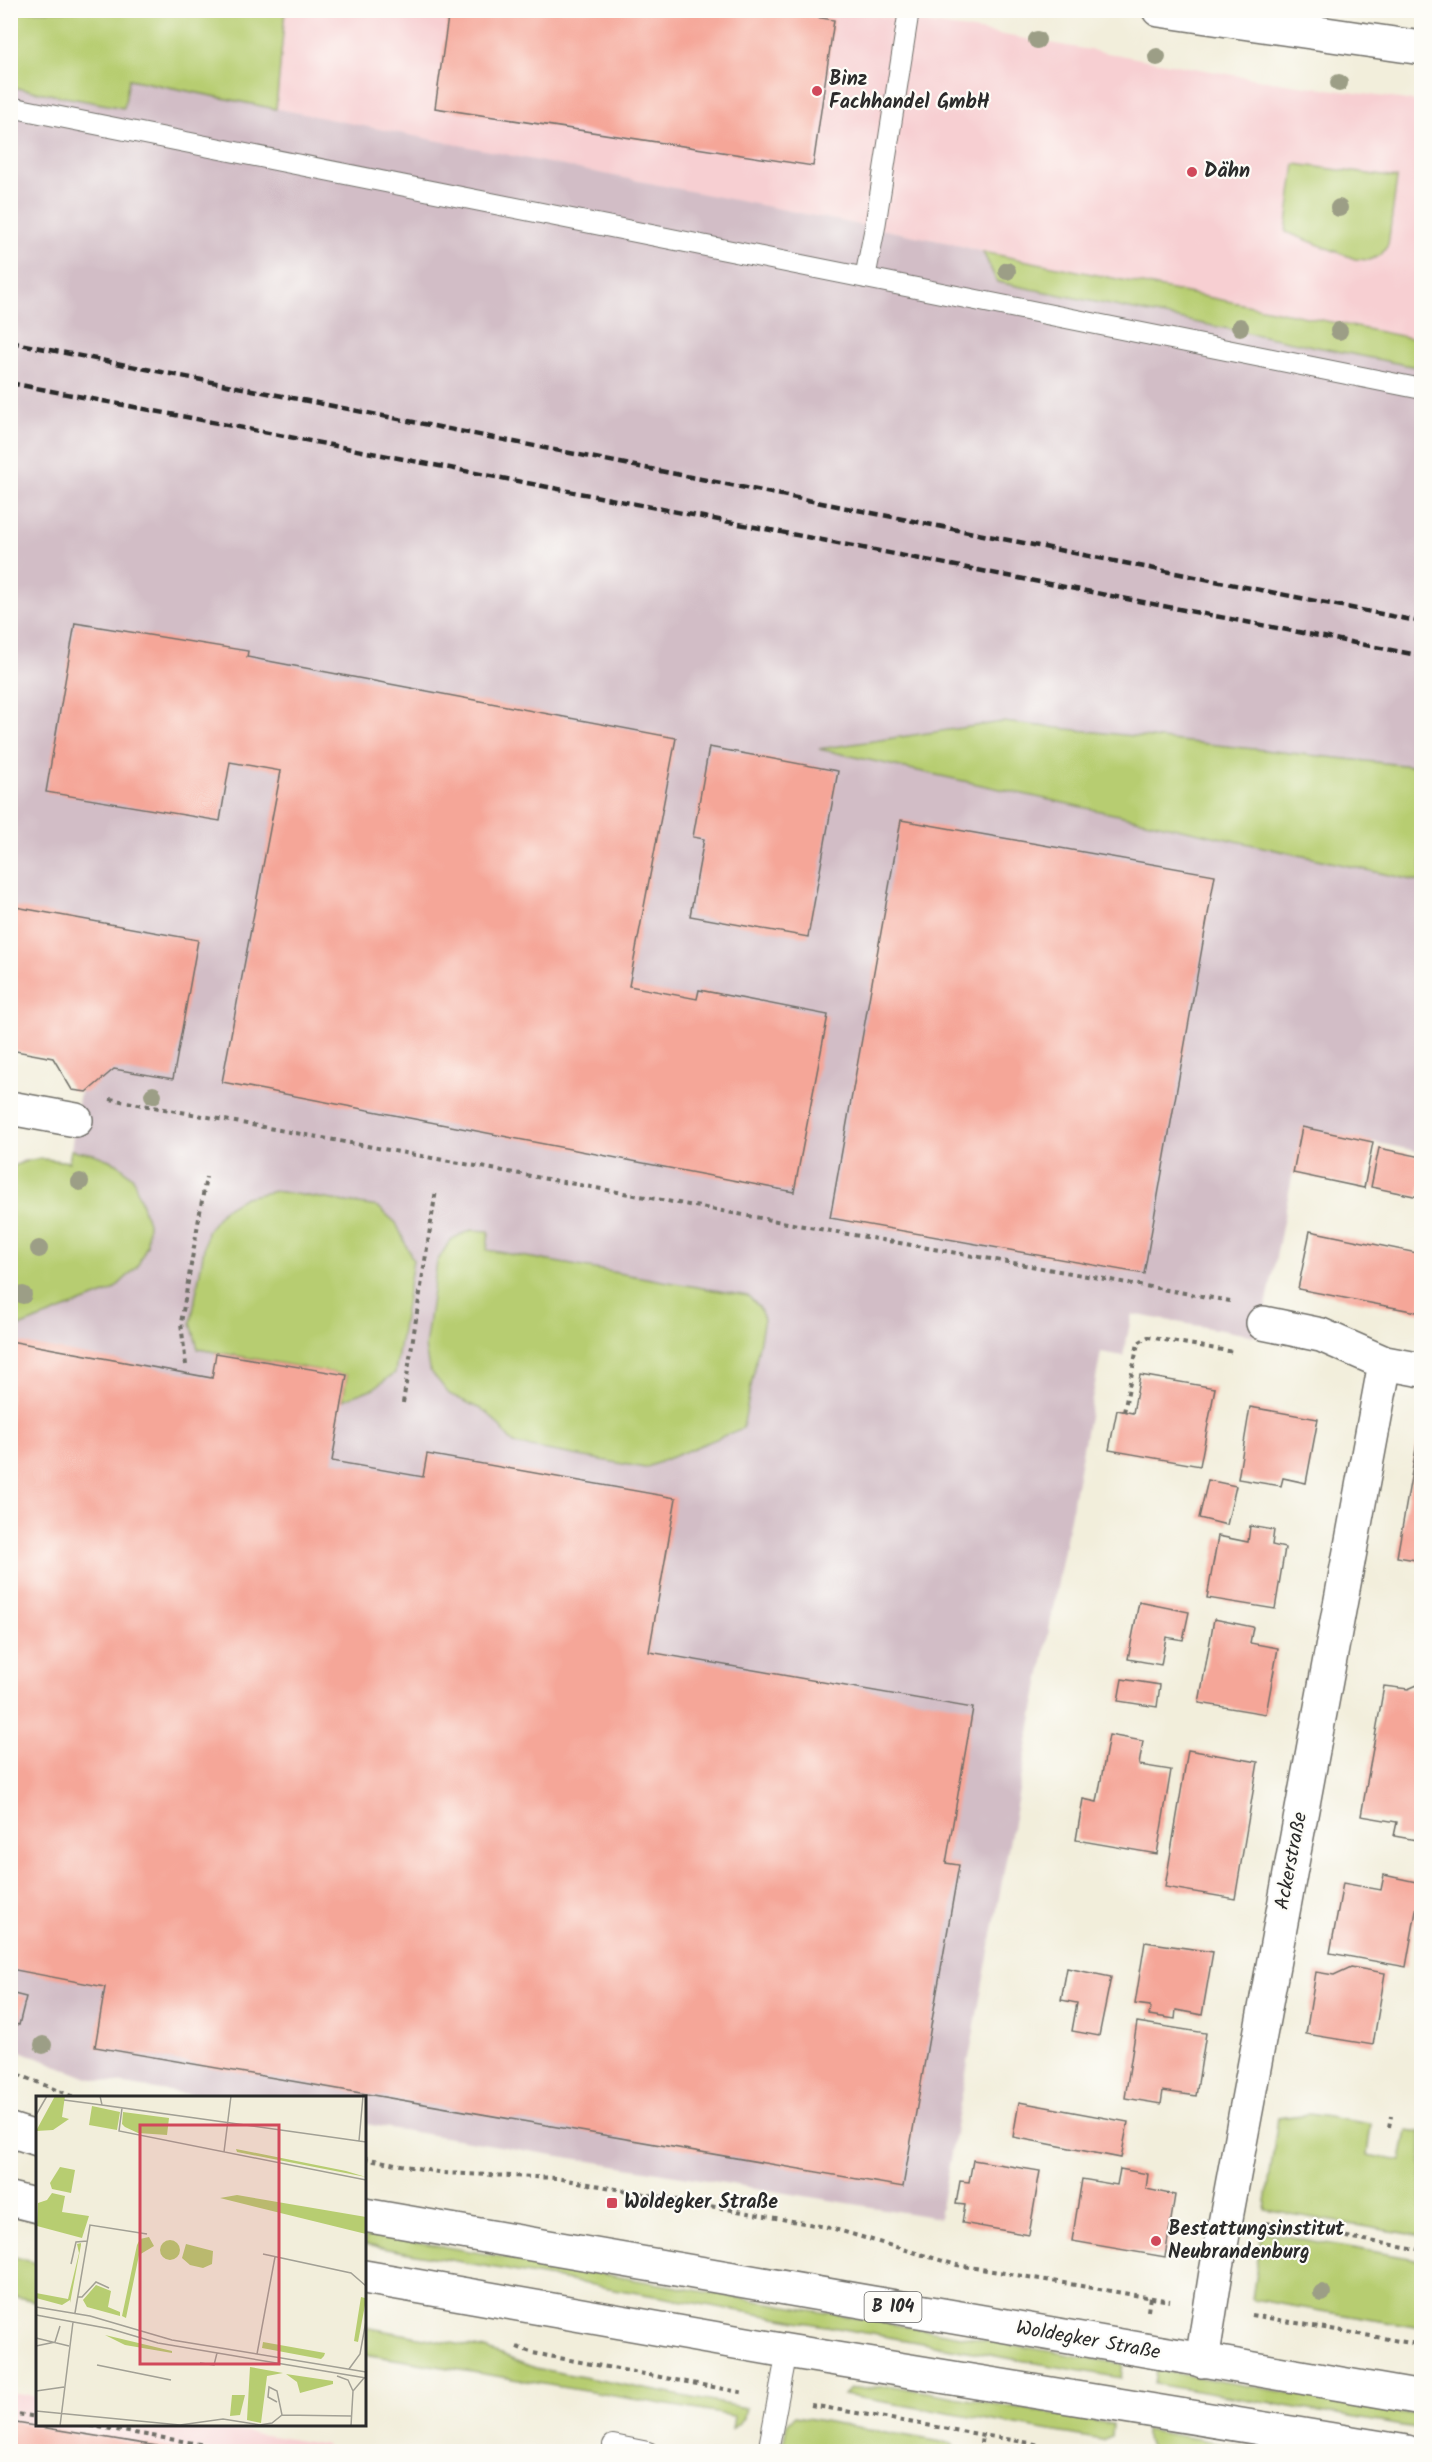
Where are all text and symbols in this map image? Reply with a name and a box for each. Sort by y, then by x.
place label: Binz Fachhandel GmbH [829,64,990,119]
marker: Binz Fachhandel GmbH [810,84,824,98]
place label: Dähn [1204,156,1250,188]
marker: Dähn [1185,165,1199,179]
street label: Ackerstraße [1267,1809,1317,1913]
inset map [36,2096,366,2426]
place label: Woldegker Straße [624,2187,778,2219]
marker: Woldegker Straße [605,2196,619,2210]
place label: Bestattungsinstitut Neubrandenburg [1168,2214,1345,2269]
marker: Bestattungsinstitut Neubrandenburg [1149,2234,1163,2248]
road number: B 104 [864,2292,922,2322]
street label: Woldegker Straße [1013,2313,1163,2369]

